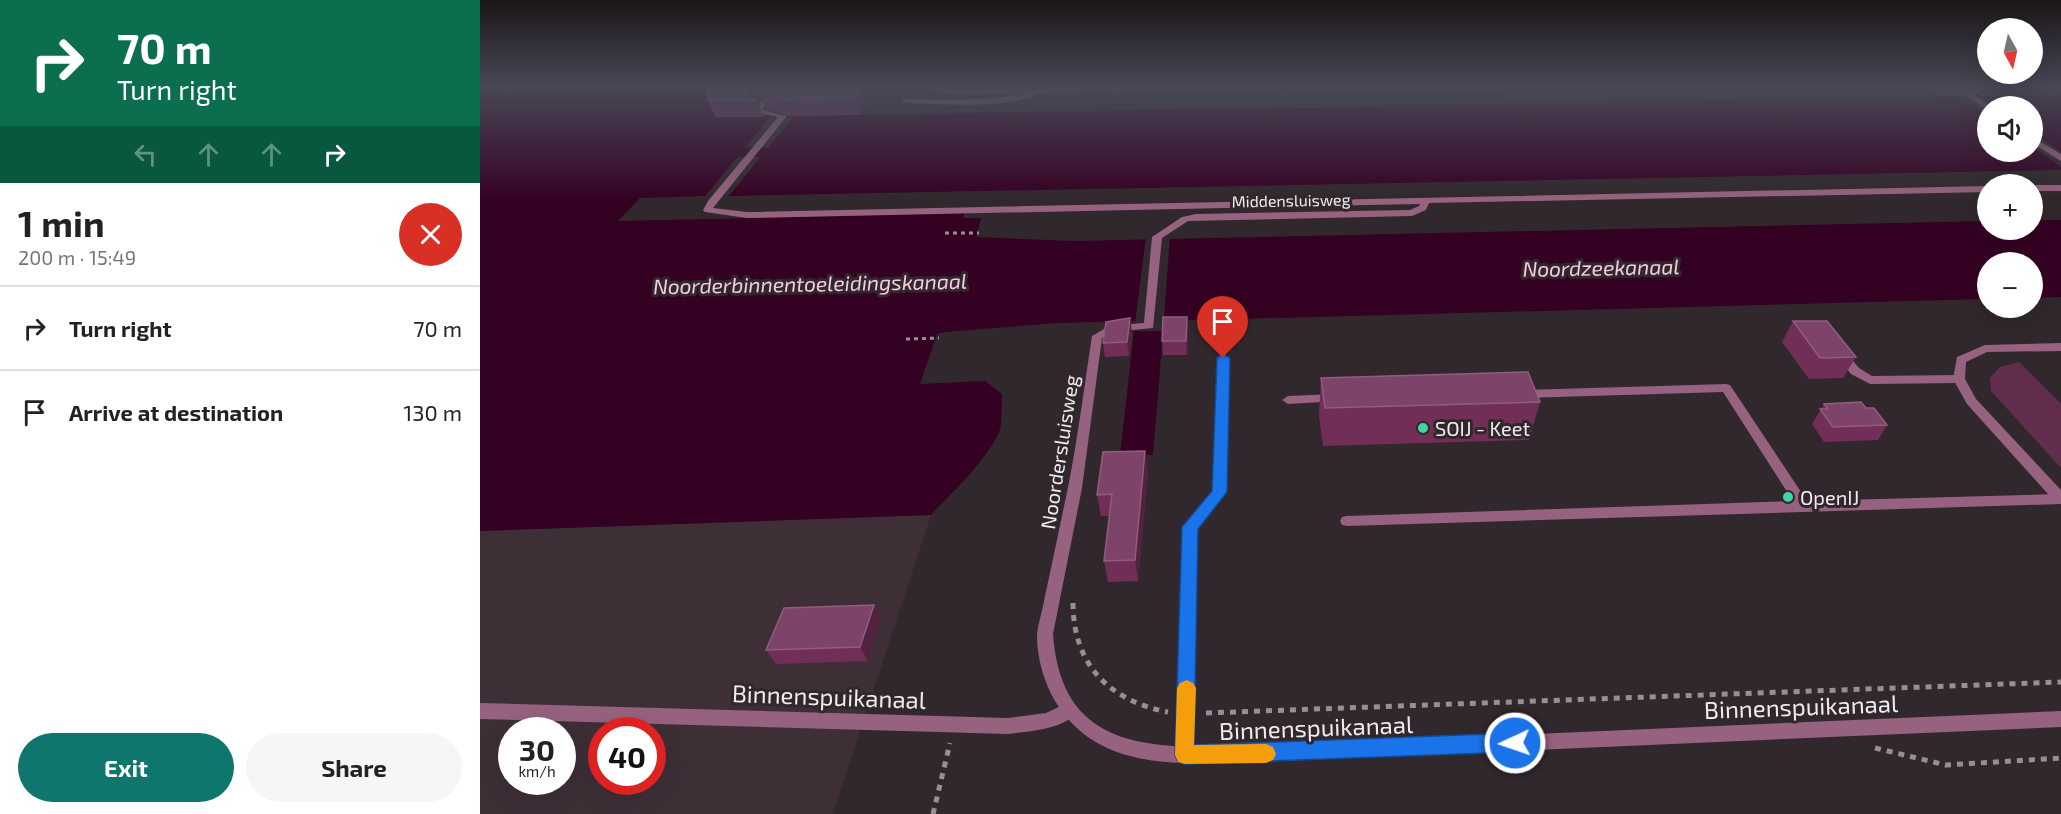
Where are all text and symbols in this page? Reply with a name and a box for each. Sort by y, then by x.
north arrow [1977,18,2043,84]
map controls [1977,18,2043,318]
text: 70 m [117,22,212,72]
icon: right [18,24,96,102]
text: Turn right [117,73,237,105]
button: sound [1977,96,2043,162]
icon: left [129,138,162,171]
icon: ahead [192,138,225,171]
icon: ahead [255,138,288,171]
icon: right [318,138,351,171]
button: + [1977,174,2043,240]
street label: Middensluisweg [1231,189,1351,211]
text: 1 min [18,201,105,244]
button: close [399,203,462,266]
text: 200 m · 15:49 [18,245,136,269]
button: − [1977,252,2043,318]
water label: Noordzeekanaal [1522,253,1680,281]
water label: Noorderbinnentoeleidingskanaal [653,268,967,298]
pin [1197,296,1248,358]
icon: arrive [1206,305,1239,338]
icon: right [18,312,51,345]
text: Turn right [69,315,171,341]
text: 70 m [413,315,462,341]
street label: Noordersluisweg [1035,373,1083,531]
icon: arrive [18,396,51,429]
text: Arrive at destination [69,399,283,425]
text: 130 m [404,399,462,425]
place label: SOIJ - Keet [1435,416,1531,440]
marker: SOIJ - Keet [1416,421,1430,435]
place label: OpenIJ [1800,485,1859,509]
marker: OpenIJ [1781,490,1795,504]
street label: Binnenspuikanaal [731,678,927,714]
street label: Binnenspuikanaal [1703,688,1899,724]
street label: Binnenspuikanaal [1218,709,1414,745]
position arrow [1483,711,1547,775]
speed limit sign: 40 [588,717,666,795]
text: 30 [519,731,555,767]
button: Exit [18,733,234,802]
button: Share [246,733,462,802]
text: km/h [518,762,556,780]

